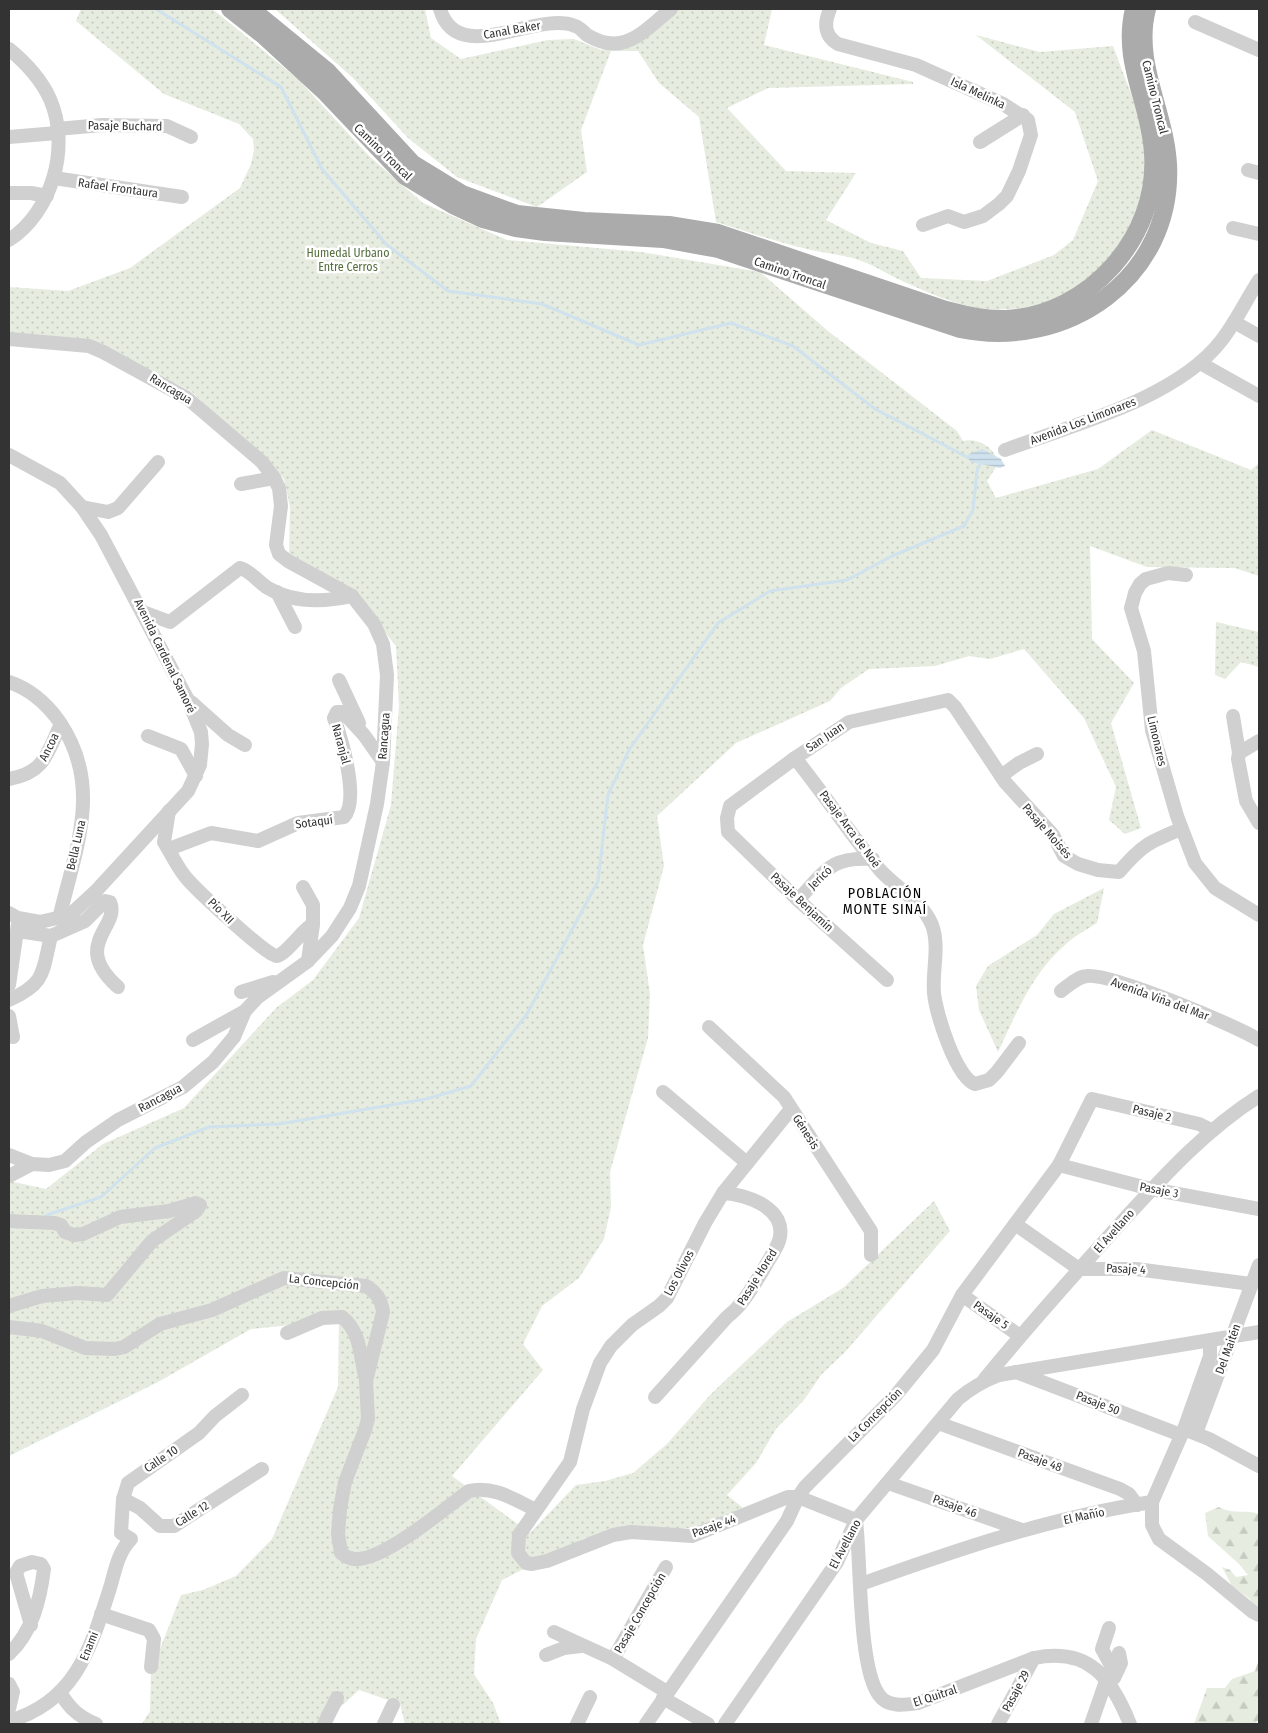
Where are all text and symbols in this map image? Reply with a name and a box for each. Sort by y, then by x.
street label: Canal Baker [482,18,543,42]
street label: Camino Troncal [1139,59,1171,135]
street label: Isla Melinka [949,74,1007,112]
street label: Pasaje Buchard [88,118,162,134]
street label: Camino Troncal [351,121,415,183]
street label: Rafael Frontaura [77,175,159,201]
park label: Humedal Urbano Entre Cerros [307,246,389,274]
street label: Camino Troncal [752,254,828,292]
street label: Rancagua [147,371,195,407]
street label: Avenida Los Limonares [1028,394,1138,448]
street label: Avenida Cardenal Samoré [131,597,199,715]
street label: Rancagua [375,712,393,760]
street label: Limonares [1144,715,1170,767]
street label: San Juan [803,719,847,755]
street label: Naranjal [329,722,353,766]
street label: Ancoa [36,731,62,763]
street label: Pasaje Arca de Noé [817,788,883,870]
street label: Pasaje Moisés [1019,801,1075,861]
street label: Sotaquí [294,812,334,832]
street label: Bella Luna [63,818,89,871]
street label: Jericó [805,863,835,893]
street label: Pasaje Benjamín [768,869,836,935]
district label: POBLACIÓN MONTE SINAÍ [843,884,927,918]
street label: Pio XII [205,895,237,927]
street label: Avenida Viña del Mar [1109,975,1212,1023]
street label: Rancagua [136,1081,184,1115]
street label: Pasaje 2 [1131,1102,1173,1124]
street label: Génesis [790,1112,822,1152]
street label: Pasaje 3 [1138,1179,1180,1201]
street label: El Avellano [1091,1206,1137,1256]
street label: Pasaje Hored [734,1246,780,1308]
street label: Los Olivos [661,1248,697,1298]
street label: Pasaje 4 [1106,1261,1146,1277]
street label: La Concepción [288,1271,360,1293]
street label: Pasaje 5 [971,1298,1012,1332]
street label: Del Maitén [1212,1322,1244,1376]
street label: La Concepción [845,1385,905,1445]
street label: Pasaje 50 [1074,1388,1122,1418]
street label: Calle 10 [141,1443,181,1475]
street label: Pasaje 48 [1016,1446,1064,1474]
street label: Pasaje 46 [931,1492,979,1520]
street label: Calle 12 [173,1498,211,1530]
street label: El Mañío [1062,1505,1106,1527]
street label: Pasaje 44 [690,1512,738,1540]
street label: El Avellano [826,1517,864,1571]
street label: Pasaje Concepción [611,1570,669,1656]
street label: Enami [77,1629,101,1663]
street label: Pasaje 29 [999,1668,1033,1714]
street label: El Quitral [911,1682,959,1710]

